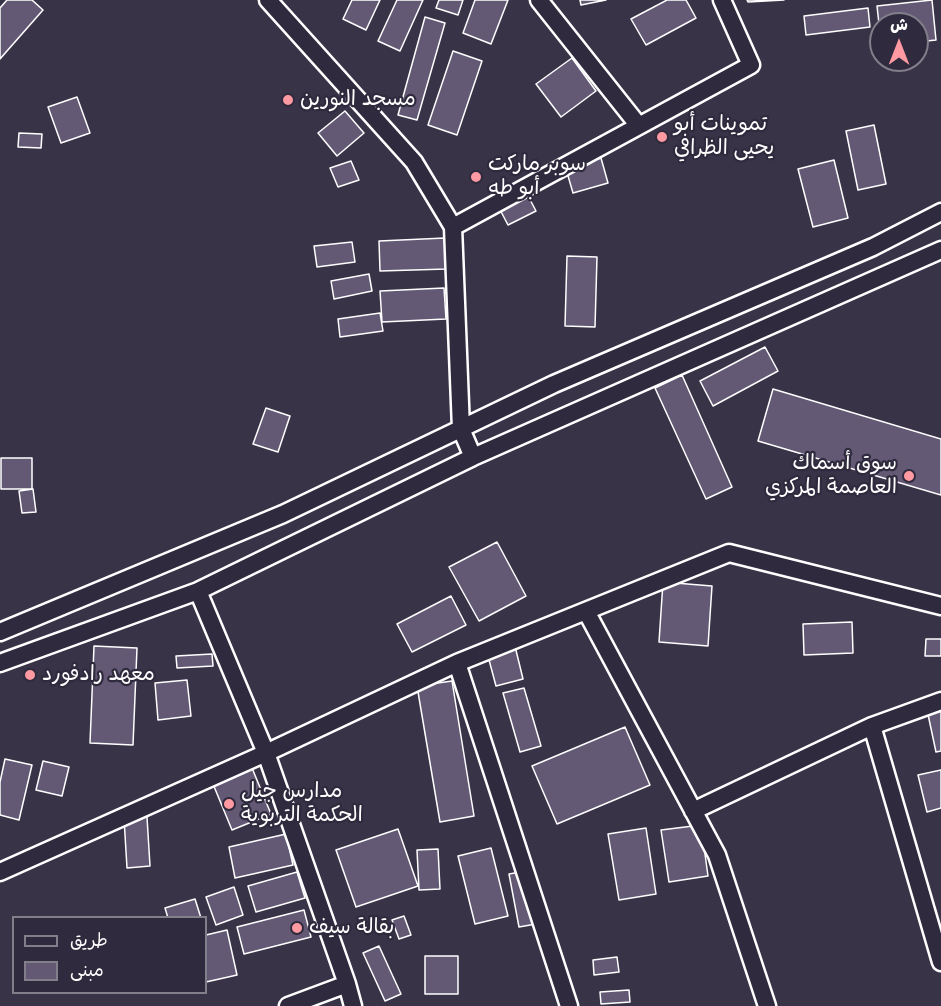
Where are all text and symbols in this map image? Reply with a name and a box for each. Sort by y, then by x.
north arrow [869,12,929,72]
text: ش [890,16,908,35]
place label: مسجد النورين [300,87,416,113]
marker: مسجد النورين [281,93,295,107]
place label: تموينات أبو يحيى الظرافي [674,112,774,162]
marker: تموينات أبو يحيى الظرافي [655,130,669,144]
place label: سوبر ماركت أبو طه [488,152,586,202]
marker: سوبر ماركت أبو طه [469,170,483,184]
place label: سوق أسماك العاصمة المركزي [765,451,897,501]
marker: سوق أسماك العاصمة المركزي [902,469,916,483]
place label: معهد رادفورد [42,662,155,688]
marker: معهد رادفورد [23,668,37,682]
place label: مدارس جيل الحكمة التربوية [241,779,363,829]
marker: مدارس جيل الحكمة التربوية [222,797,236,811]
place label: بقالة سيف [309,915,394,941]
legend [12,916,207,994]
marker: بقالة سيف [290,921,304,935]
text: طريق [70,930,108,951]
text: مبنى [70,960,104,981]

